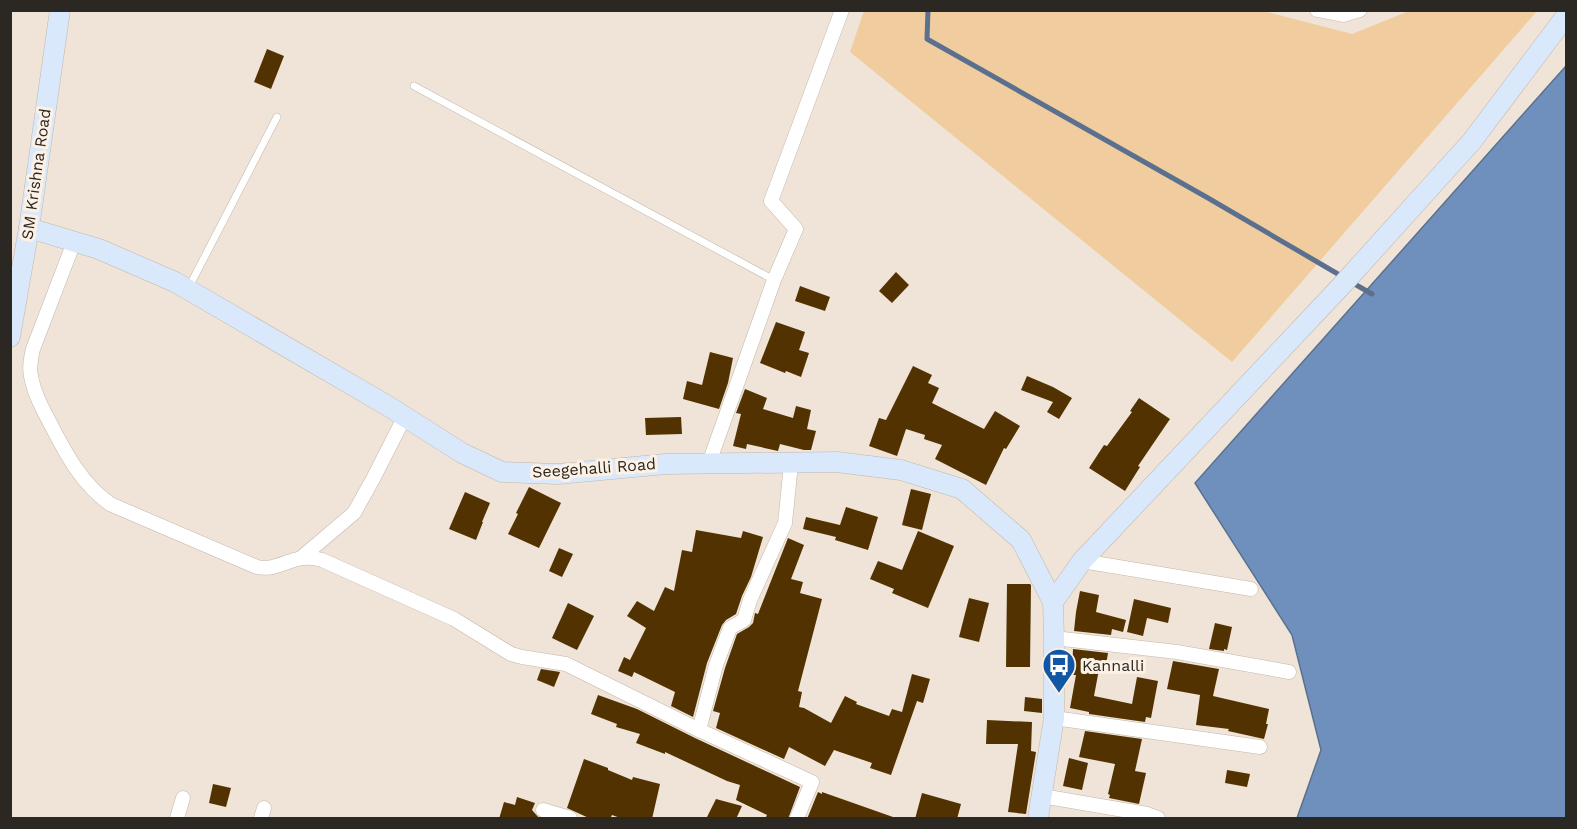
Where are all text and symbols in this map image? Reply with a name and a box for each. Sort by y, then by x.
street label: SM Krishna Road [17,107,55,241]
street label: Seegehalli Road [531,454,657,482]
bus stop icon: Kannalli [1041,647,1077,694]
place label: Kannalli [1082,656,1144,675]

